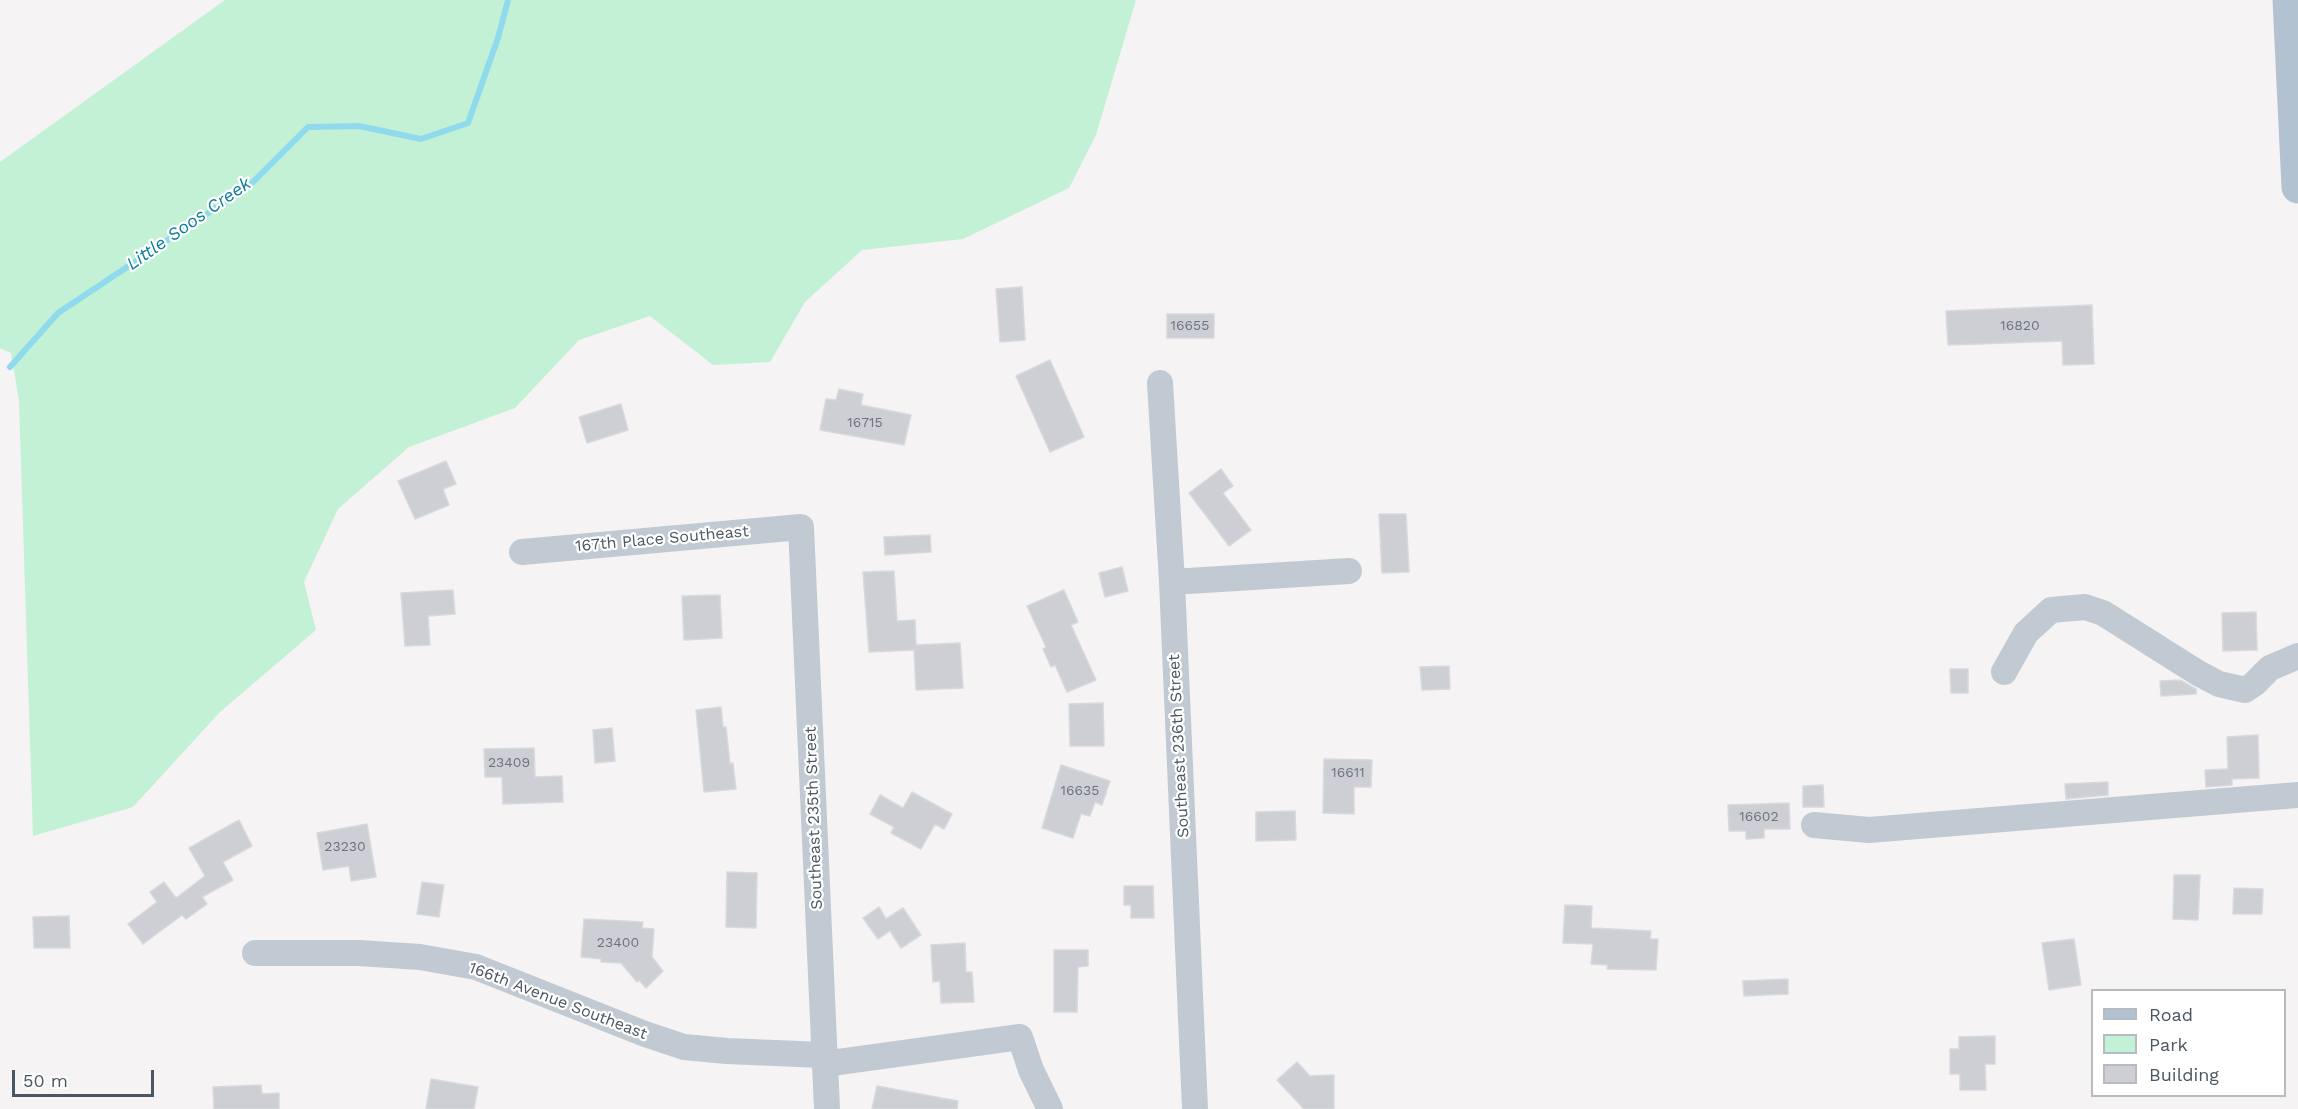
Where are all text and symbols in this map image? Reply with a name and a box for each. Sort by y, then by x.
water label: Little Soos Creek [122,173,256,275]
house number: 16655 [1171,318,1209,334]
house number: 16820 [2000,318,2040,334]
house number: 16715 [847,415,883,431]
street label: 167th Place Southeast [575,522,749,556]
street label: Southeast 236th Street [1165,654,1193,838]
street label: Southeast 235th Street [801,726,827,910]
house number: 23409 [488,755,530,771]
house number: 16611 [1331,765,1365,781]
house number: 16635 [1061,783,1099,799]
house number: 16602 [1739,809,1779,825]
house number: 23230 [324,839,366,855]
house number: 23400 [597,935,639,951]
street label: 166th Avenue Southeast [466,958,650,1044]
legend [2091,989,2286,1097]
text: Road [2149,1004,2193,1025]
text: Park [2149,1034,2188,1055]
scale bar [15,1058,158,1096]
text: Building [2149,1064,2219,1085]
text: 50 m [23,1070,68,1091]

